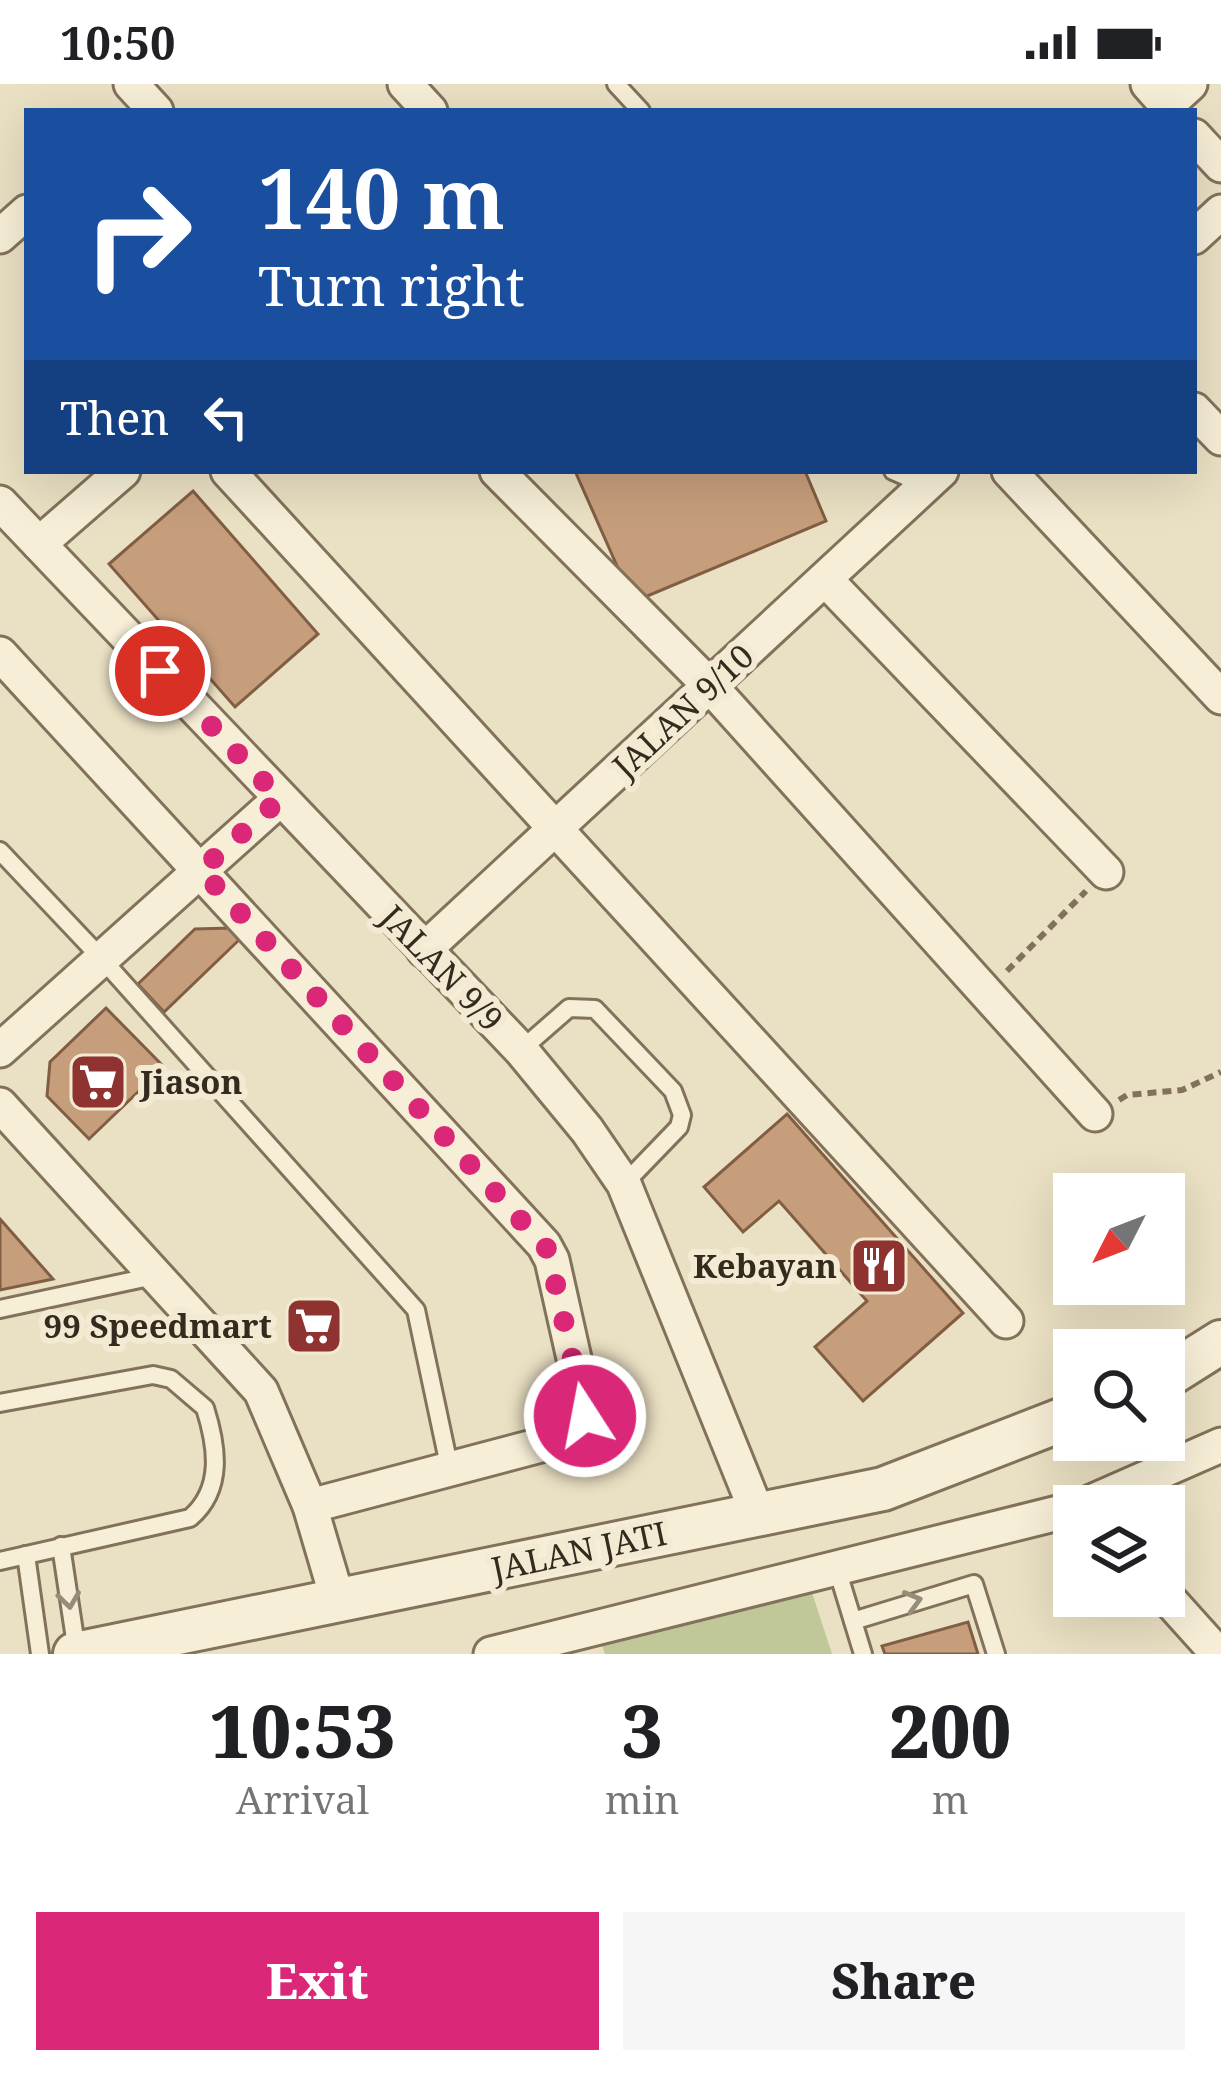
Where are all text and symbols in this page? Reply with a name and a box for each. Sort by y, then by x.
text: 10:50 [60,12,175,73]
text: 140 m [258,139,505,254]
icon: right [60,156,216,312]
text: Turn right [258,248,525,322]
icon: left [193,384,259,450]
text: Then [60,387,169,448]
pin [109,620,211,722]
street label: JALAN 9/10 [602,634,763,788]
icon: arrive [127,638,193,704]
street label: JALAN 9/9 [370,894,514,1040]
supermarket icon: Jiason [67,1051,129,1113]
place label: Jiason [139,1059,243,1104]
north arrow [1053,1173,1185,1305]
map controls [1053,1173,1185,1617]
restaurant icon: Kebayan [848,1235,910,1297]
place label: Kebayan [693,1243,837,1288]
supermarket icon: 99 Speedmart [283,1295,345,1357]
place label: 99 Speedmart [44,1303,272,1348]
button: search [1053,1329,1185,1461]
position arrow [522,1353,648,1479]
button: layers [1053,1485,1185,1617]
street label: JALAN JATI [486,1510,671,1591]
one-way arrow [55,1590,81,1610]
one-way arrow [902,1590,923,1615]
text: 10:53 [210,1681,395,1779]
text: 3 [622,1681,663,1779]
text: 200 [889,1681,1011,1779]
text: Arrival [236,1772,369,1825]
text: min [605,1772,679,1825]
text: m [932,1772,969,1825]
button: Exit [36,1912,599,2050]
button: Share [623,1912,1185,2050]

